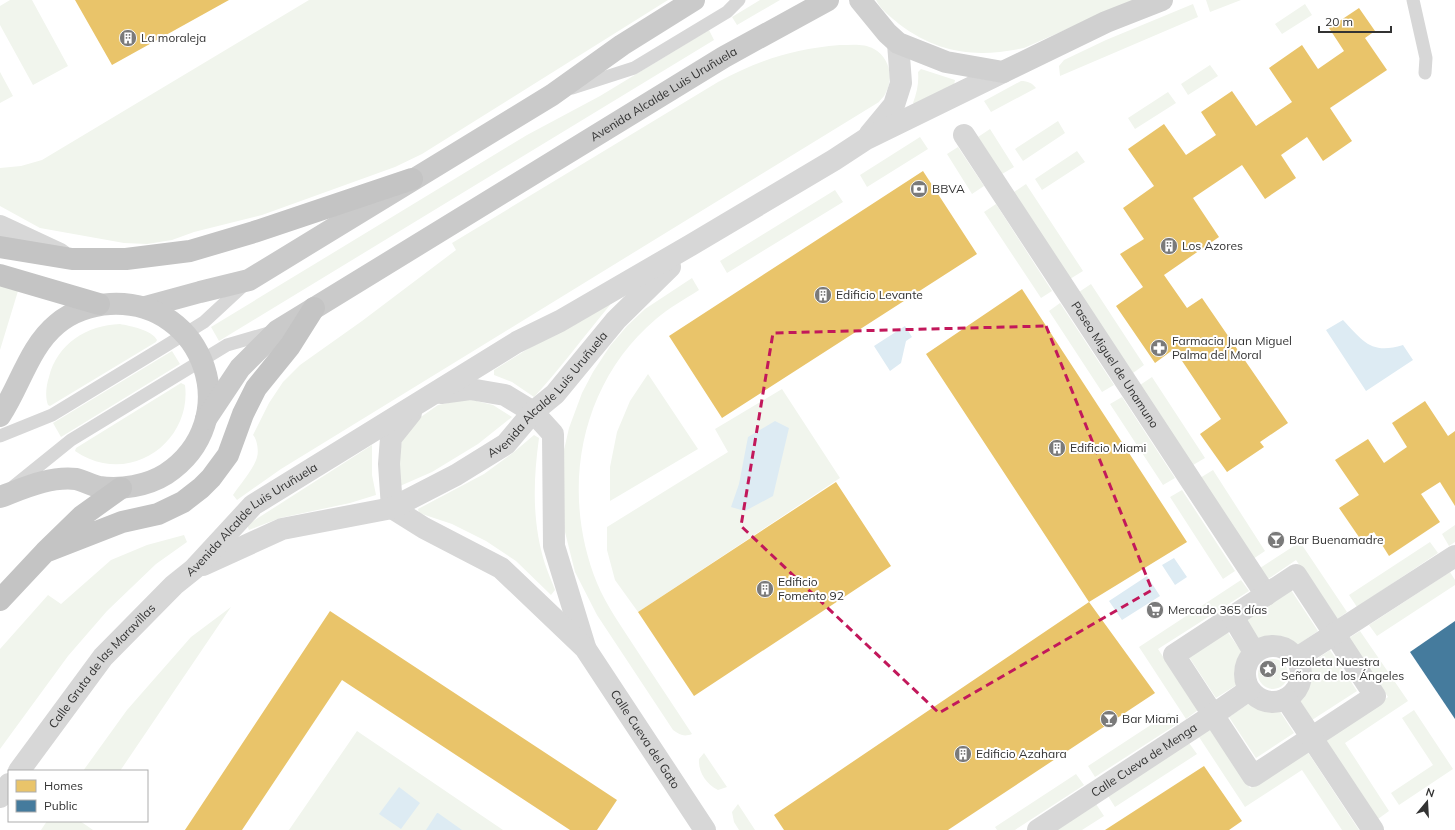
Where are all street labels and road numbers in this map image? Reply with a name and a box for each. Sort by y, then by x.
street label: Avenida Alcalde Luis Uruñuela [587,43,739,144]
street label: Paseo Miguel de Unamuno [1068,298,1162,431]
street label: Avenida Alcalde Luis Uruñuela [485,328,610,461]
street label: Avenida Alcalde Luis Uruñuela [183,459,320,579]
street label: Calle Gruta de las Maravillas [45,600,158,731]
street label: Calle Cueva del Gato [608,687,684,791]
street label: Calle Cueva de Menga [1088,720,1200,800]

